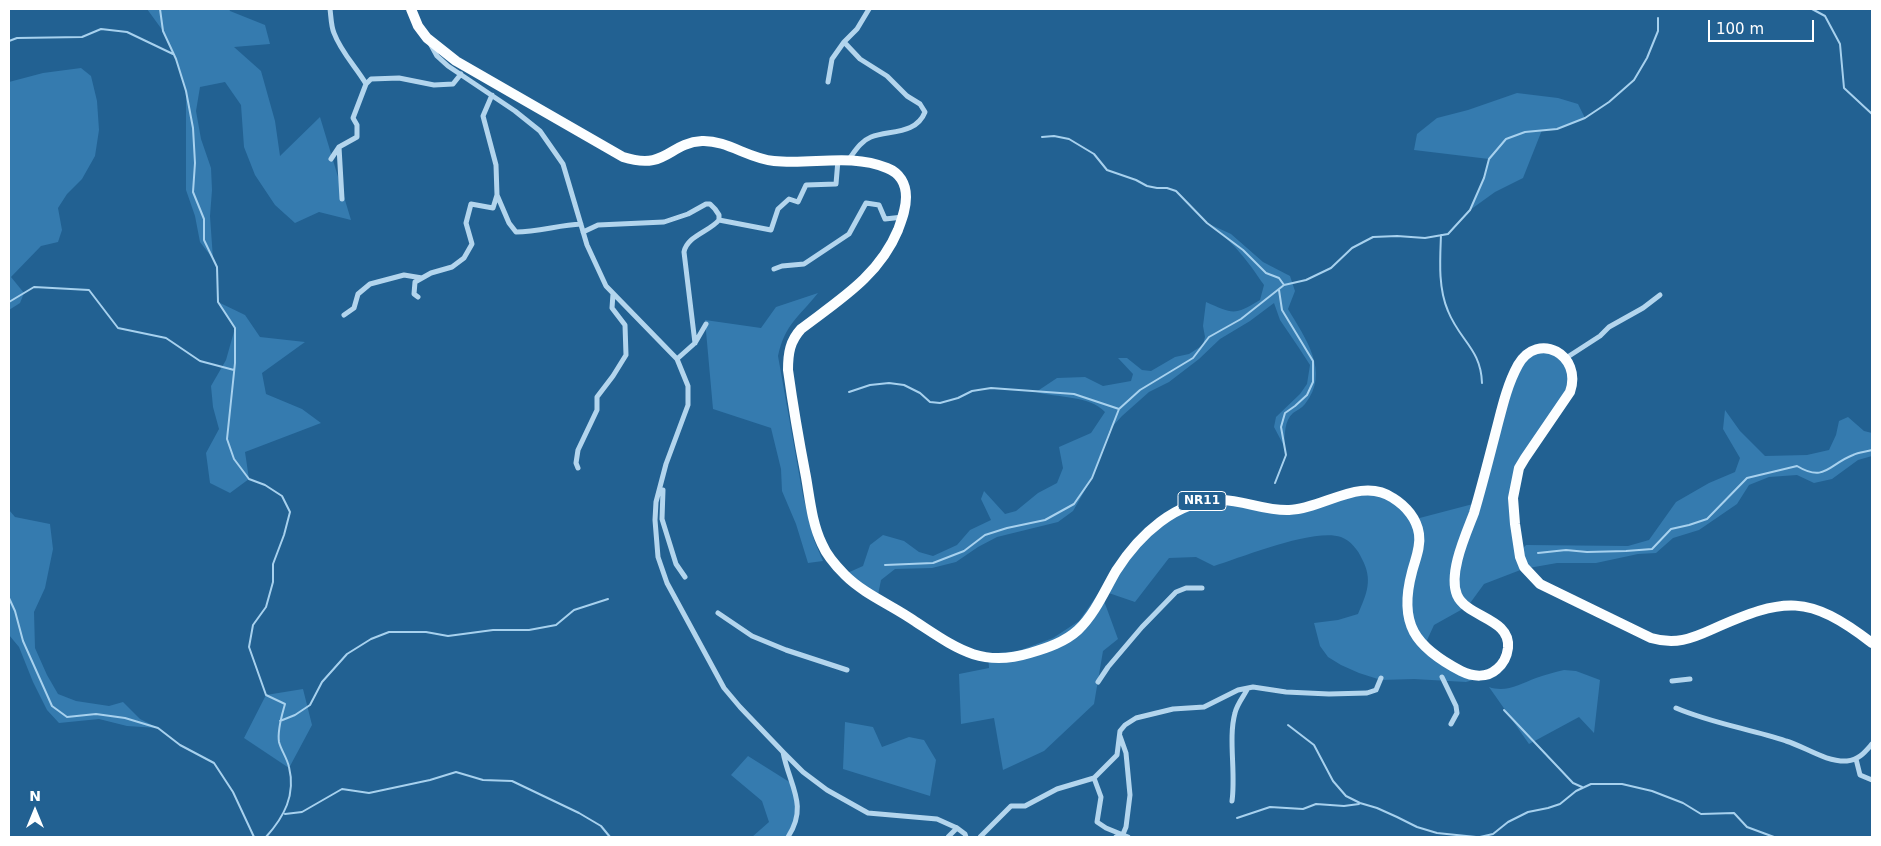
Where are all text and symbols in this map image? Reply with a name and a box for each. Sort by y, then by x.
scale bar [1711,10,1817,42]
text: 100 m [1716,20,1764,38]
road number: NR11 [1178,492,1226,511]
north arrow [10,786,60,836]
text: N [29,788,41,804]

